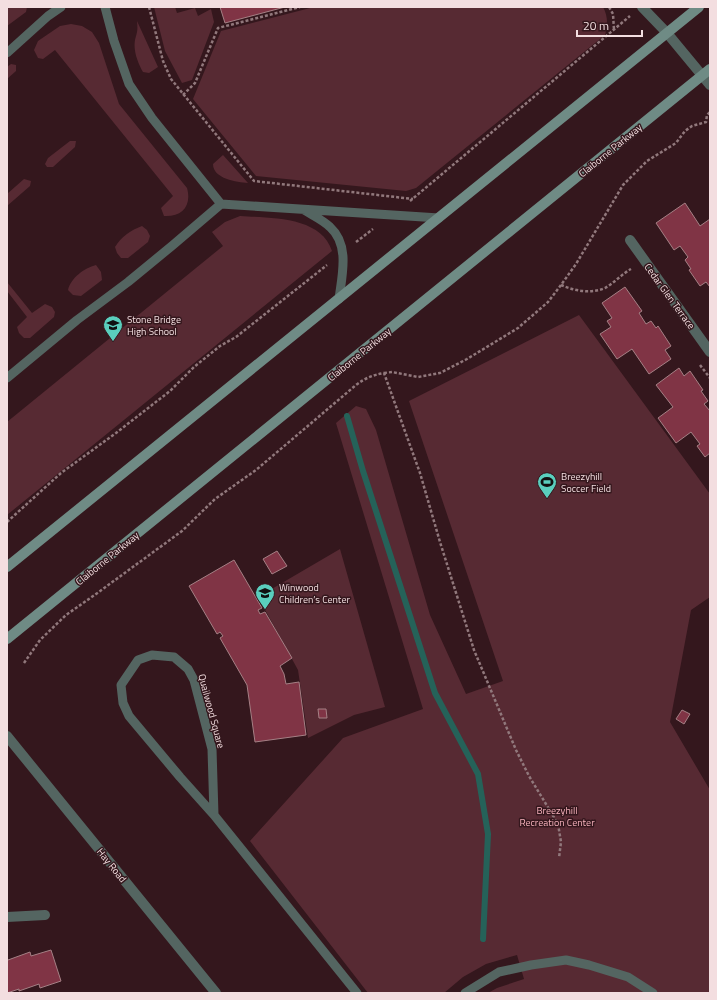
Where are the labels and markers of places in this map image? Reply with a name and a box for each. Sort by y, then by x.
place label: Stone Bridge High School [127,312,181,339]
school or university icon: Stone Bridge High School [102,314,124,342]
place label: Breezyhill Soccer Field [561,469,611,496]
sports icon: Breezyhill Soccer Field [536,471,558,499]
place label: Winwood Children’s Center [279,580,350,607]
school or university icon: Winwood Children’s Center [254,582,276,610]

